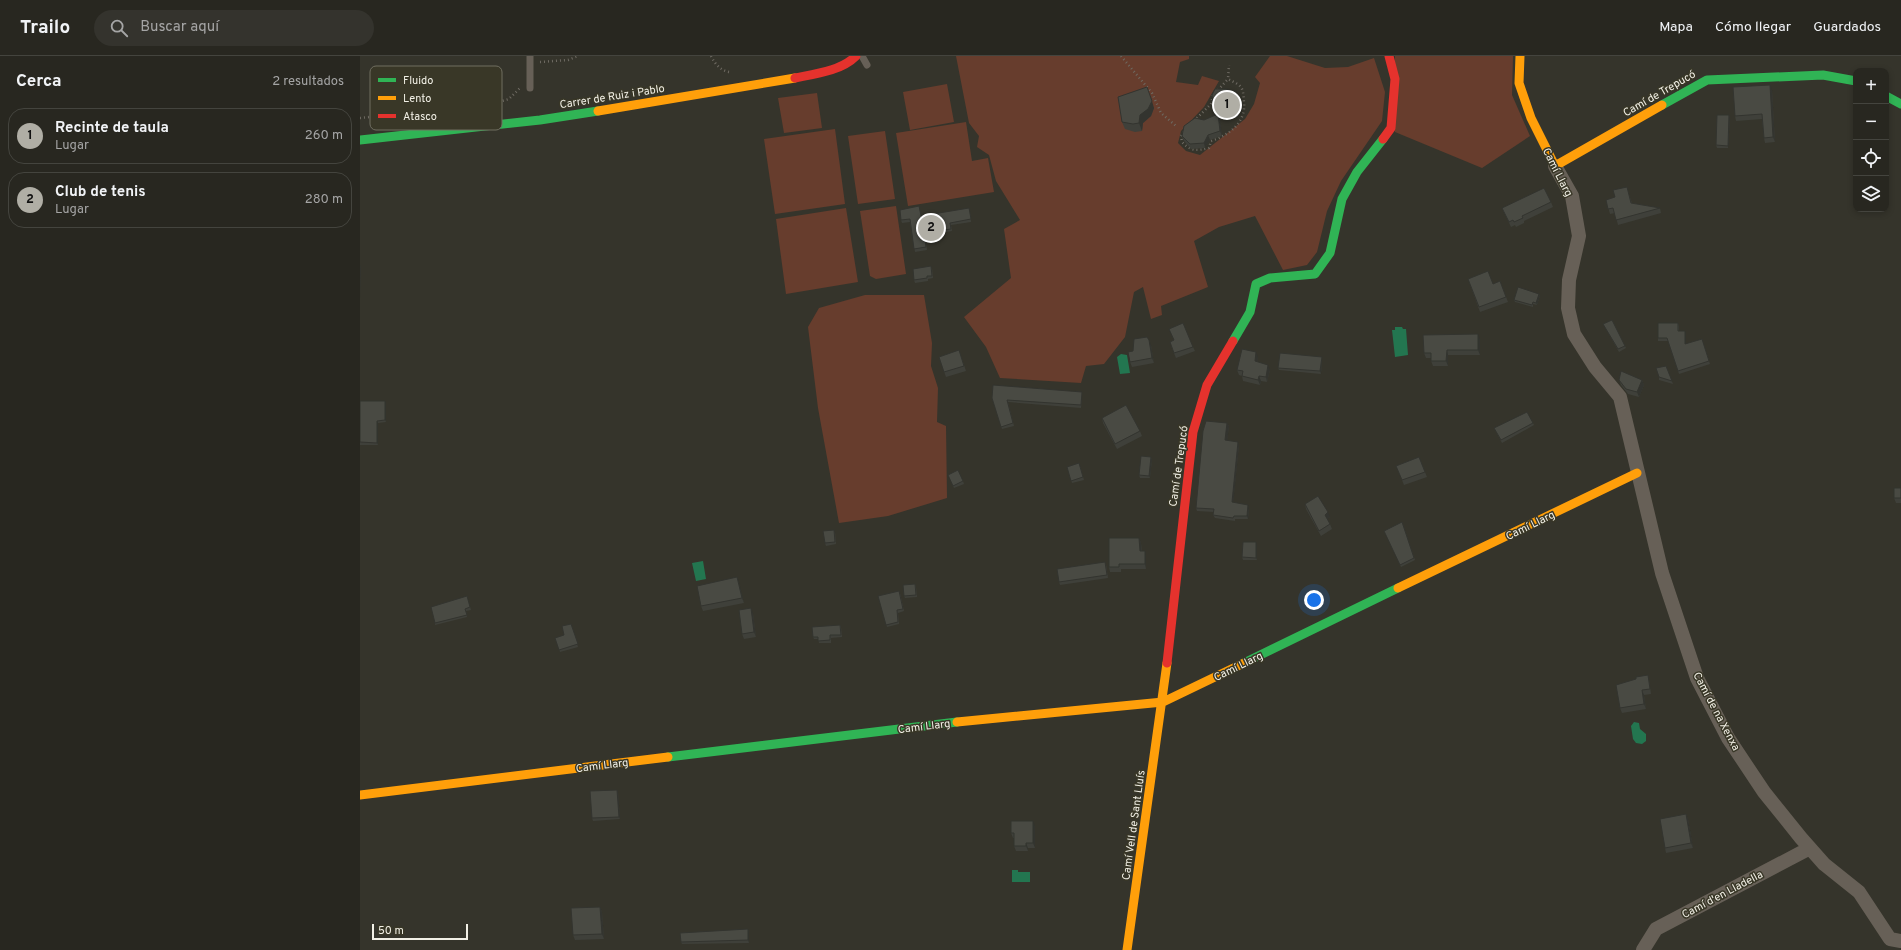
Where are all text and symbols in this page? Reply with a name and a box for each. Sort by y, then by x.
search box [94,10,374,46]
text: Trailo [20,16,70,40]
icon: search [108,17,130,39]
text: Buscar aquí [140,18,219,37]
text: Mapa [1659,19,1693,36]
text: Cómo llegar [1715,19,1791,36]
text: Guardados [1813,19,1881,36]
legend [370,66,502,130]
street label: Camí de Trepucó [1621,67,1698,120]
map controls [1853,68,1889,212]
button: + [1853,68,1889,104]
text: Cerca [16,71,62,93]
text: 2 resultados [272,74,344,90]
text: Fluido [403,74,433,88]
street label: Carrer de Ruiz i Pablo [559,82,666,112]
pin: 1 [1214,90,1240,120]
text: Lento [403,92,431,106]
button: − [1853,104,1889,140]
text: Atasco [403,110,437,124]
text: Recinte de taula [55,119,169,138]
text: 1 [27,128,33,144]
text: 260 m [305,128,343,144]
text: Lugar [55,138,89,154]
button: locate [1853,140,1889,176]
street label: Camí Llarg [1539,146,1575,199]
button: layers [1853,176,1889,212]
text: Club de tenis [55,183,146,202]
text: 2 [26,192,34,208]
text: 280 m [305,192,343,208]
text: Lugar [55,202,89,218]
pin: 2 [918,213,944,243]
street label: Camí de Trepucó [1166,425,1192,507]
street label: Camí Llarg [1504,508,1557,544]
your location [1304,590,1324,610]
street label: Camí Llarg [1212,649,1265,685]
street label: Camí de na Xenxa [1690,670,1743,753]
street label: Camí Llarg [897,717,951,737]
street label: Camí Llarg [575,756,629,776]
street label: Camí Vell de Sant Lluís [1119,769,1149,881]
street label: Camí d'en Lladella [1680,868,1766,922]
scale bar [372,922,468,941]
text: 50 m [378,924,404,938]

